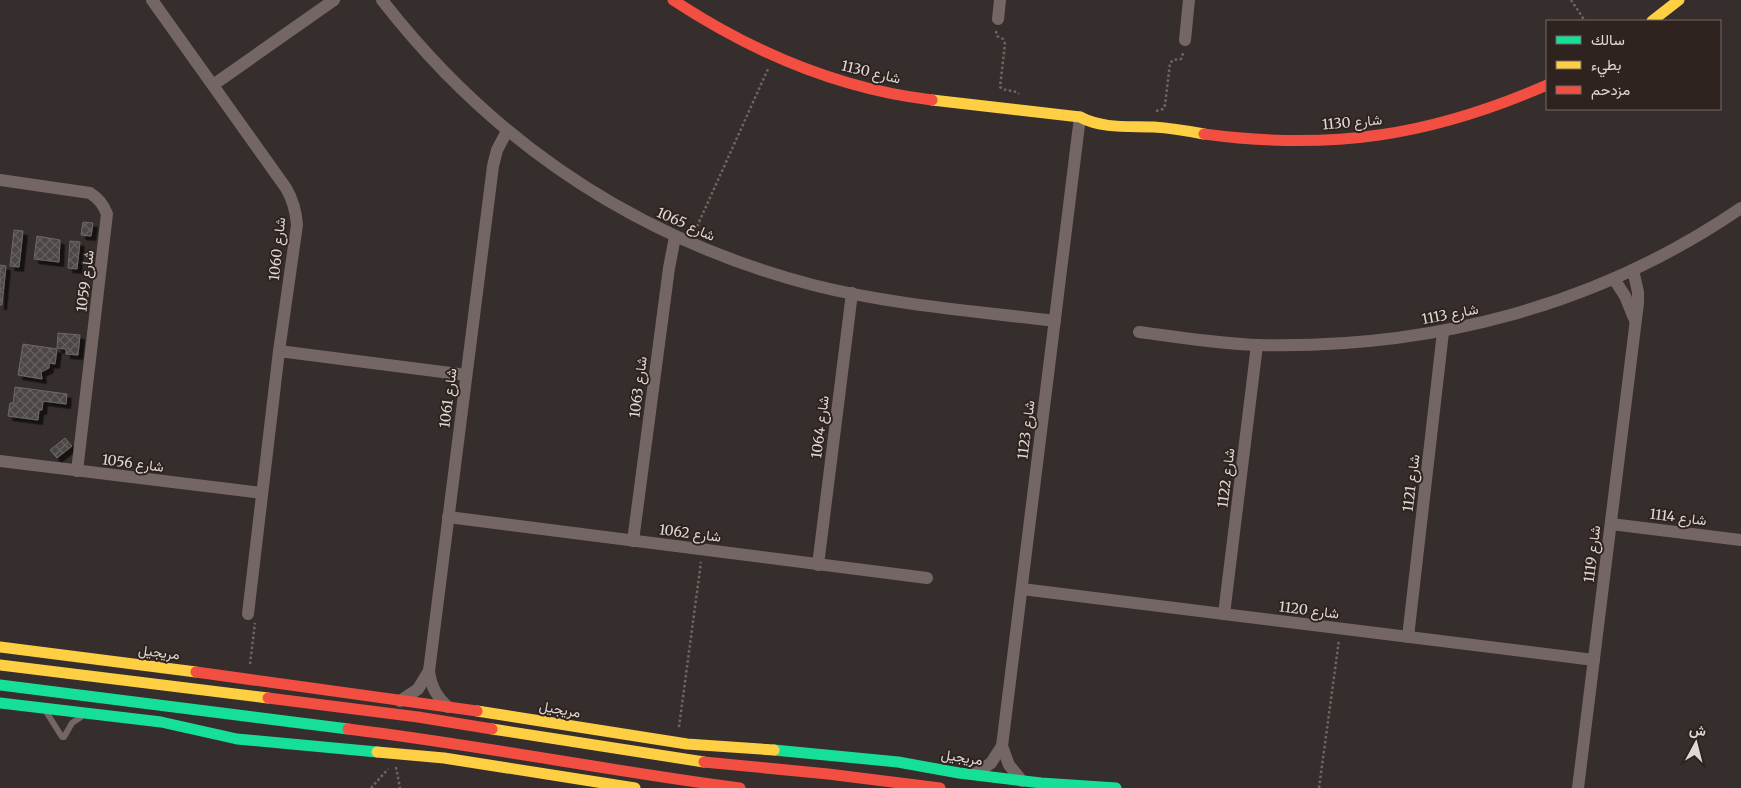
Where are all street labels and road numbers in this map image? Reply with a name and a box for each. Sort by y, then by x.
street label: شارع 1130 [839,56,902,89]
street label: شارع 1130 [1321,110,1383,136]
street label: شارع 1065 [653,203,718,247]
street label: شارع 1060 [265,216,291,282]
street label: شارع 1059 [72,249,100,313]
street label: شارع 1113 [1420,300,1480,330]
street label: شارع 1063 [625,355,653,419]
street label: شارع 1061 [435,367,463,429]
street label: شارع 1064 [807,394,835,460]
street label: شارع 1123 [1013,399,1041,461]
street label: شارع 1122 [1213,447,1241,509]
street label: شارع 1056 [101,450,165,478]
street label: شارع 1121 [1399,453,1425,513]
street label: شارع 1114 [1648,505,1708,531]
street label: شارع 1062 [658,520,722,548]
street label: شارع 1119 [1580,524,1606,584]
street label: شارع 1120 [1278,597,1340,625]
street label: مريجيل [137,641,181,663]
street label: مريجيل [538,697,582,721]
street label: مريجيل [940,745,984,769]

